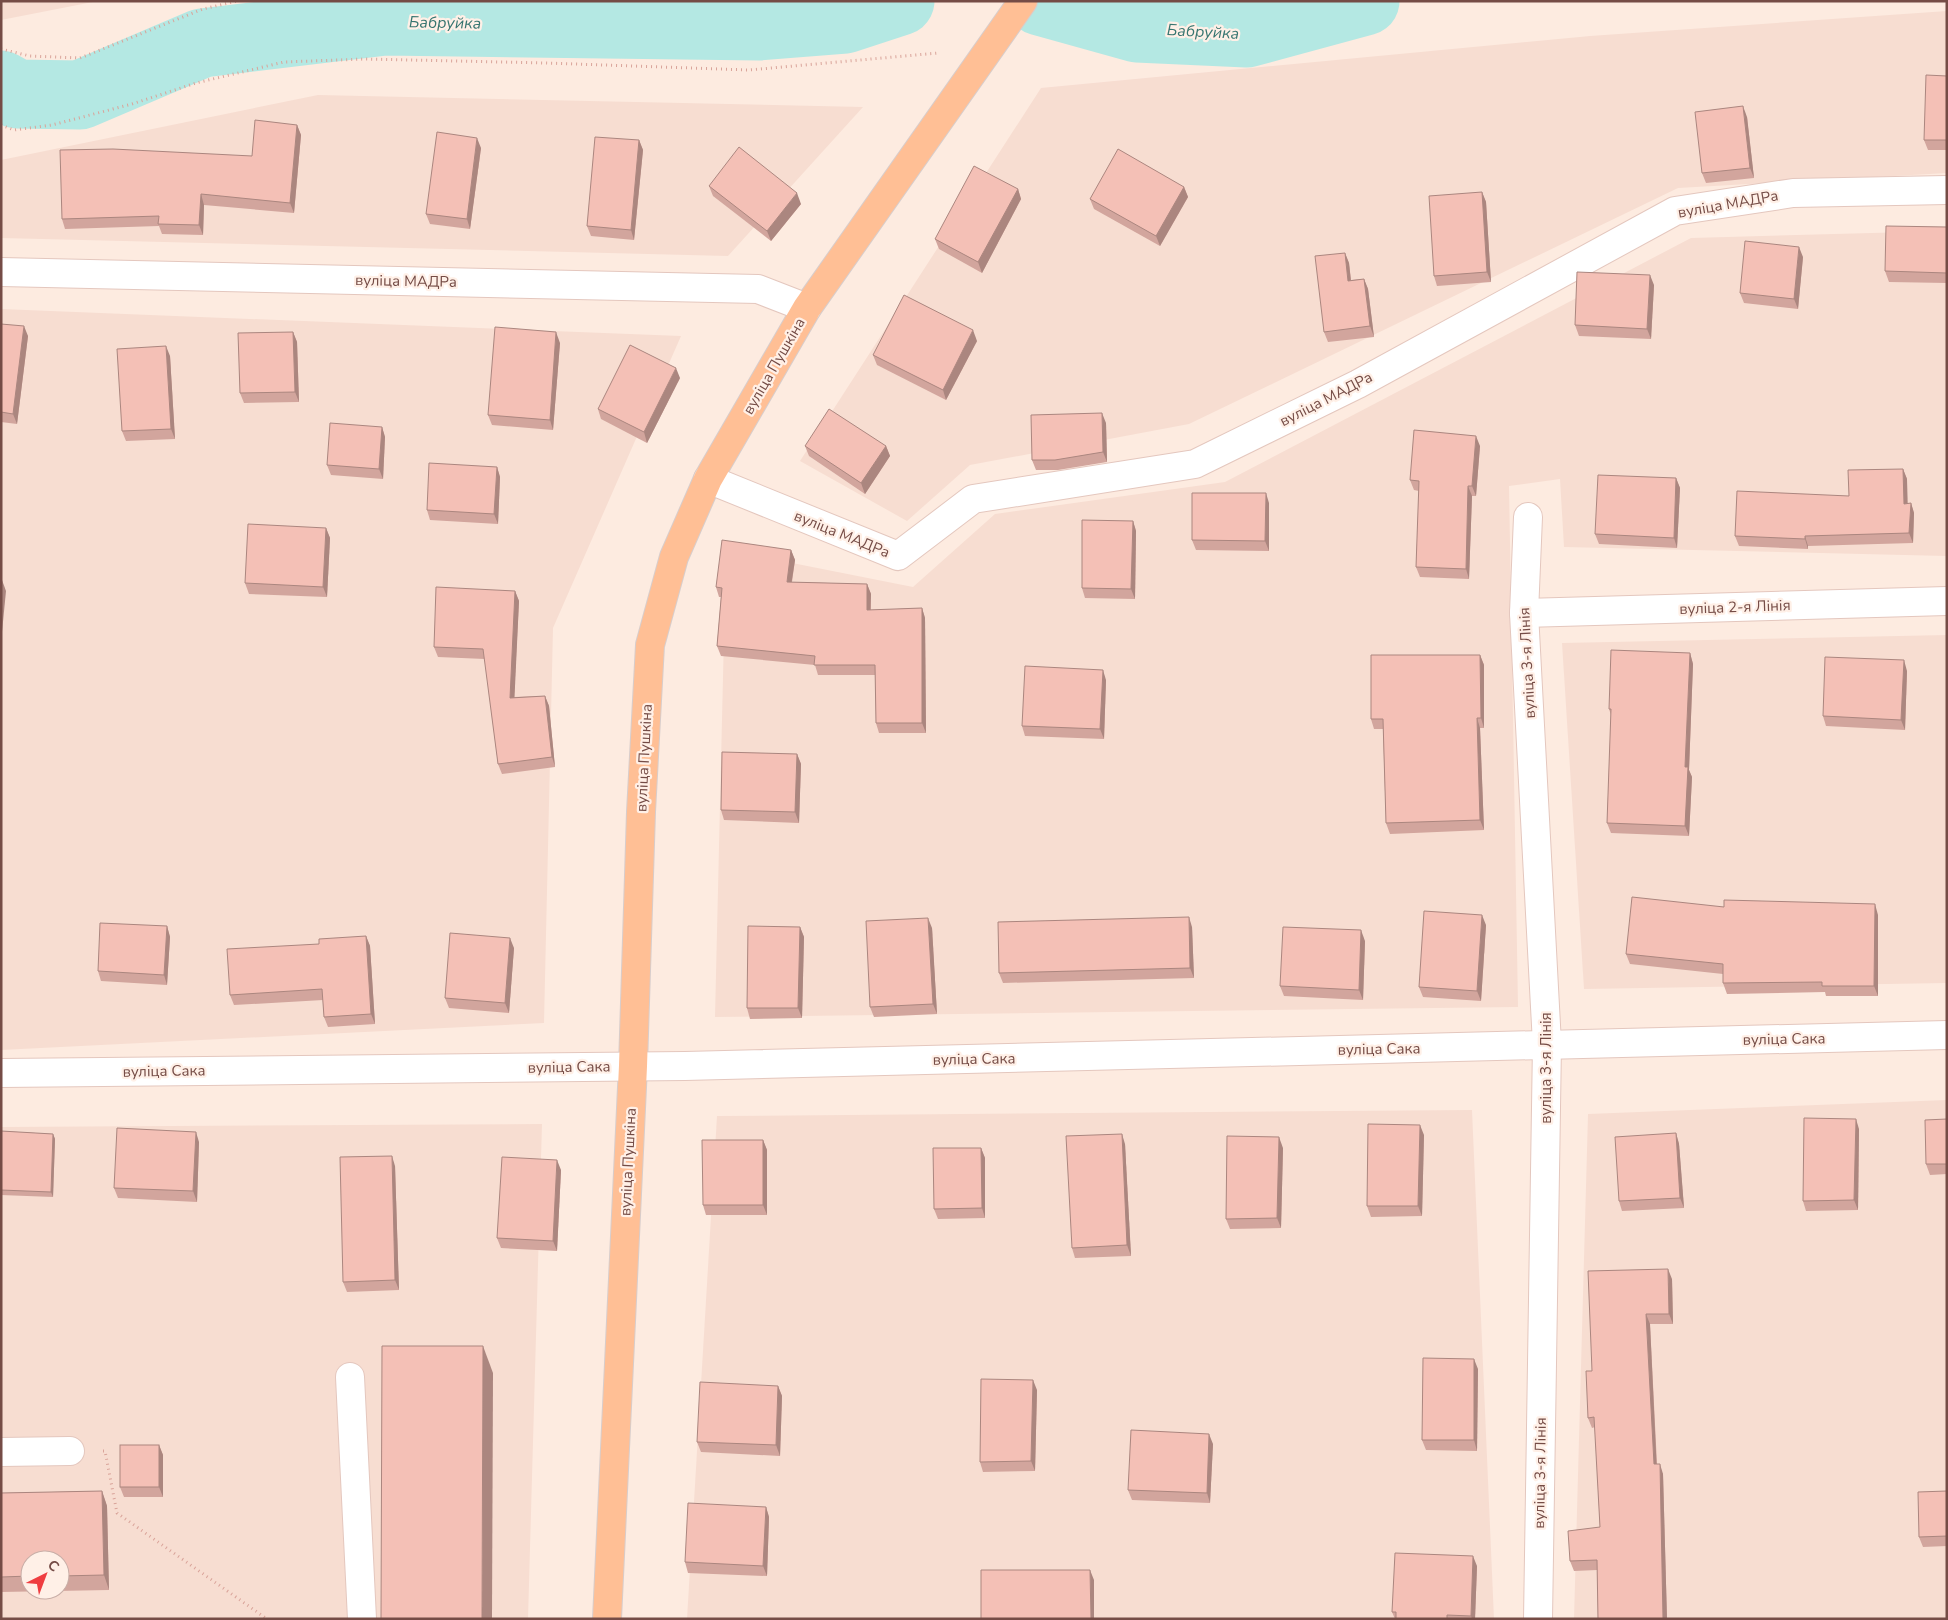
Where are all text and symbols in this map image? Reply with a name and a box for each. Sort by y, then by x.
water label: Бабруйка [409,11,481,35]
water label: Бабруйка [1166,19,1240,45]
street label: вуліца МАДРа [1676,185,1780,223]
street label: вуліца МАДРа [355,270,457,292]
street label: вуліца Пушкіна [738,314,810,418]
street label: вуліца МАДРа [1276,367,1376,431]
street label: вуліца МАДРа [791,506,893,562]
street label: вуліца 2-я Лінія [1679,595,1791,619]
street label: вуліца 3-я Лінія [1514,607,1540,719]
street label: вуліца Пушкіна [631,703,657,813]
street label: вуліца 3-я Лінія [1536,1012,1556,1124]
street label: вуліца Сака [1742,1028,1826,1050]
street label: вуліца Сака [1337,1038,1421,1060]
street label: вуліца Сака [932,1048,1016,1070]
street label: вуліца Сака [527,1056,611,1078]
street label: вуліца Сака [122,1060,206,1082]
street label: вуліца Пушкіна [615,1107,641,1217]
street label: вуліца 3-я Лінія [1529,1417,1551,1529]
north arrow [20,1550,70,1600]
text: С [43,1555,64,1576]

